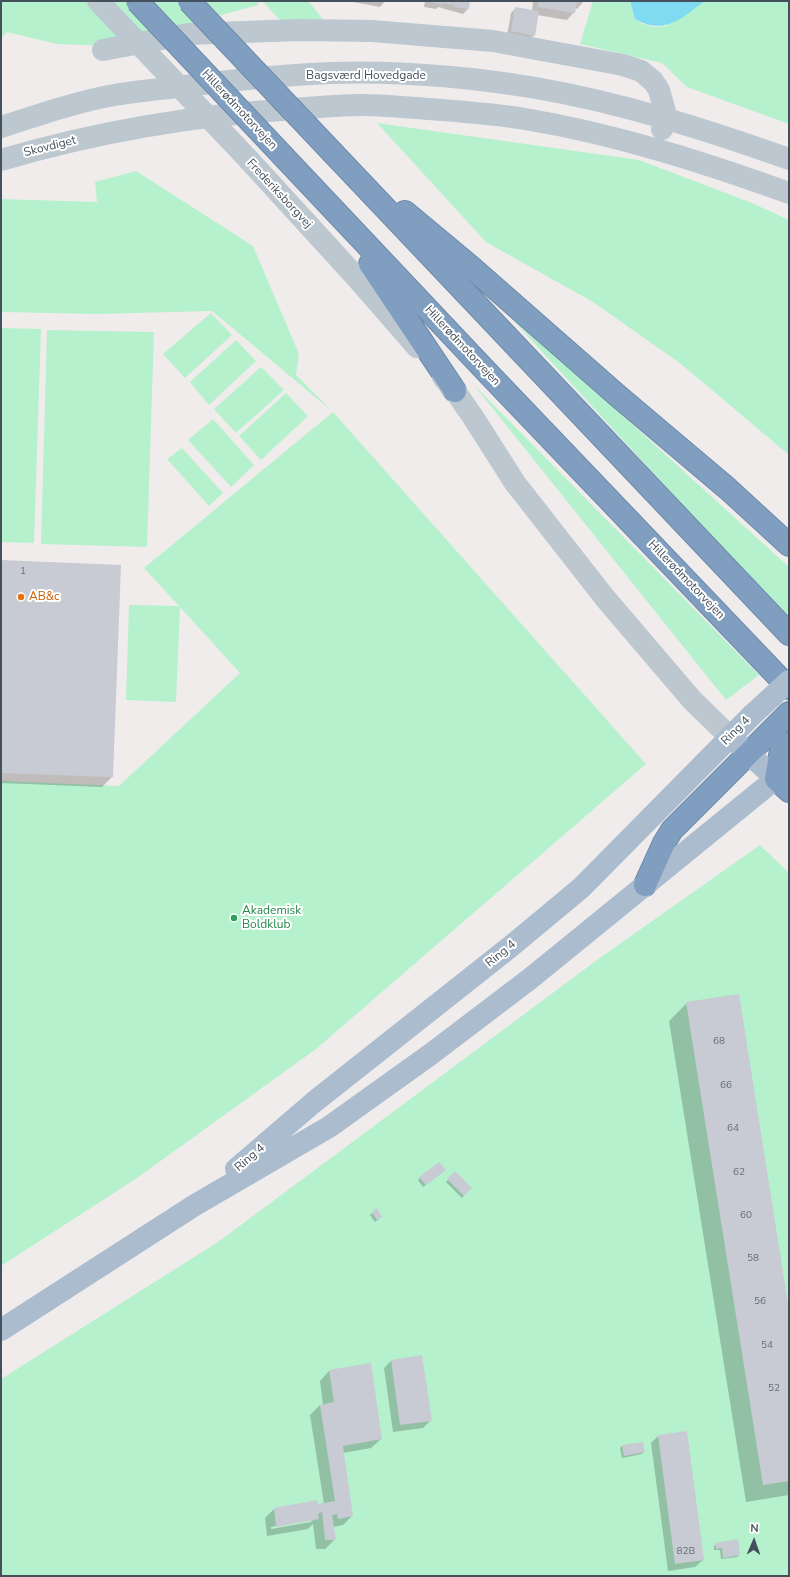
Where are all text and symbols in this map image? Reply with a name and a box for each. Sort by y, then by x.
street label: Hillerødmotorvejen [198,67,280,153]
street label: Bagsværd Hovedgade [306,69,426,83]
street label: Skovdiget [22,134,78,160]
street label: Frederiksborgvej [243,156,315,232]
street label: Hillerødmotorvejen [421,303,503,389]
street label: Hillerødmotorvejen [645,538,727,622]
house number: 1 [20,566,26,578]
place label: AB&c [29,590,60,604]
marker: AB&c [16,592,26,602]
street label: Ring 4 [719,714,753,748]
place label: Akademisk Boldklub [242,904,301,932]
marker: Akademisk Boldklub [229,913,239,923]
street label: Ring 4 [483,937,519,971]
house number: 68 [713,1036,725,1048]
house number: 66 [720,1080,732,1092]
house number: 64 [727,1123,739,1135]
street label: Ring 4 [232,1141,268,1175]
house number: 62 [733,1167,745,1179]
house number: 60 [740,1210,752,1222]
house number: 58 [747,1253,759,1265]
house number: 56 [754,1296,766,1308]
house number: 54 [761,1340,773,1352]
house number: 52 [768,1383,780,1395]
north arrow [734,1521,774,1561]
text: N [750,1521,759,1536]
house number: 82B [677,1546,695,1558]

